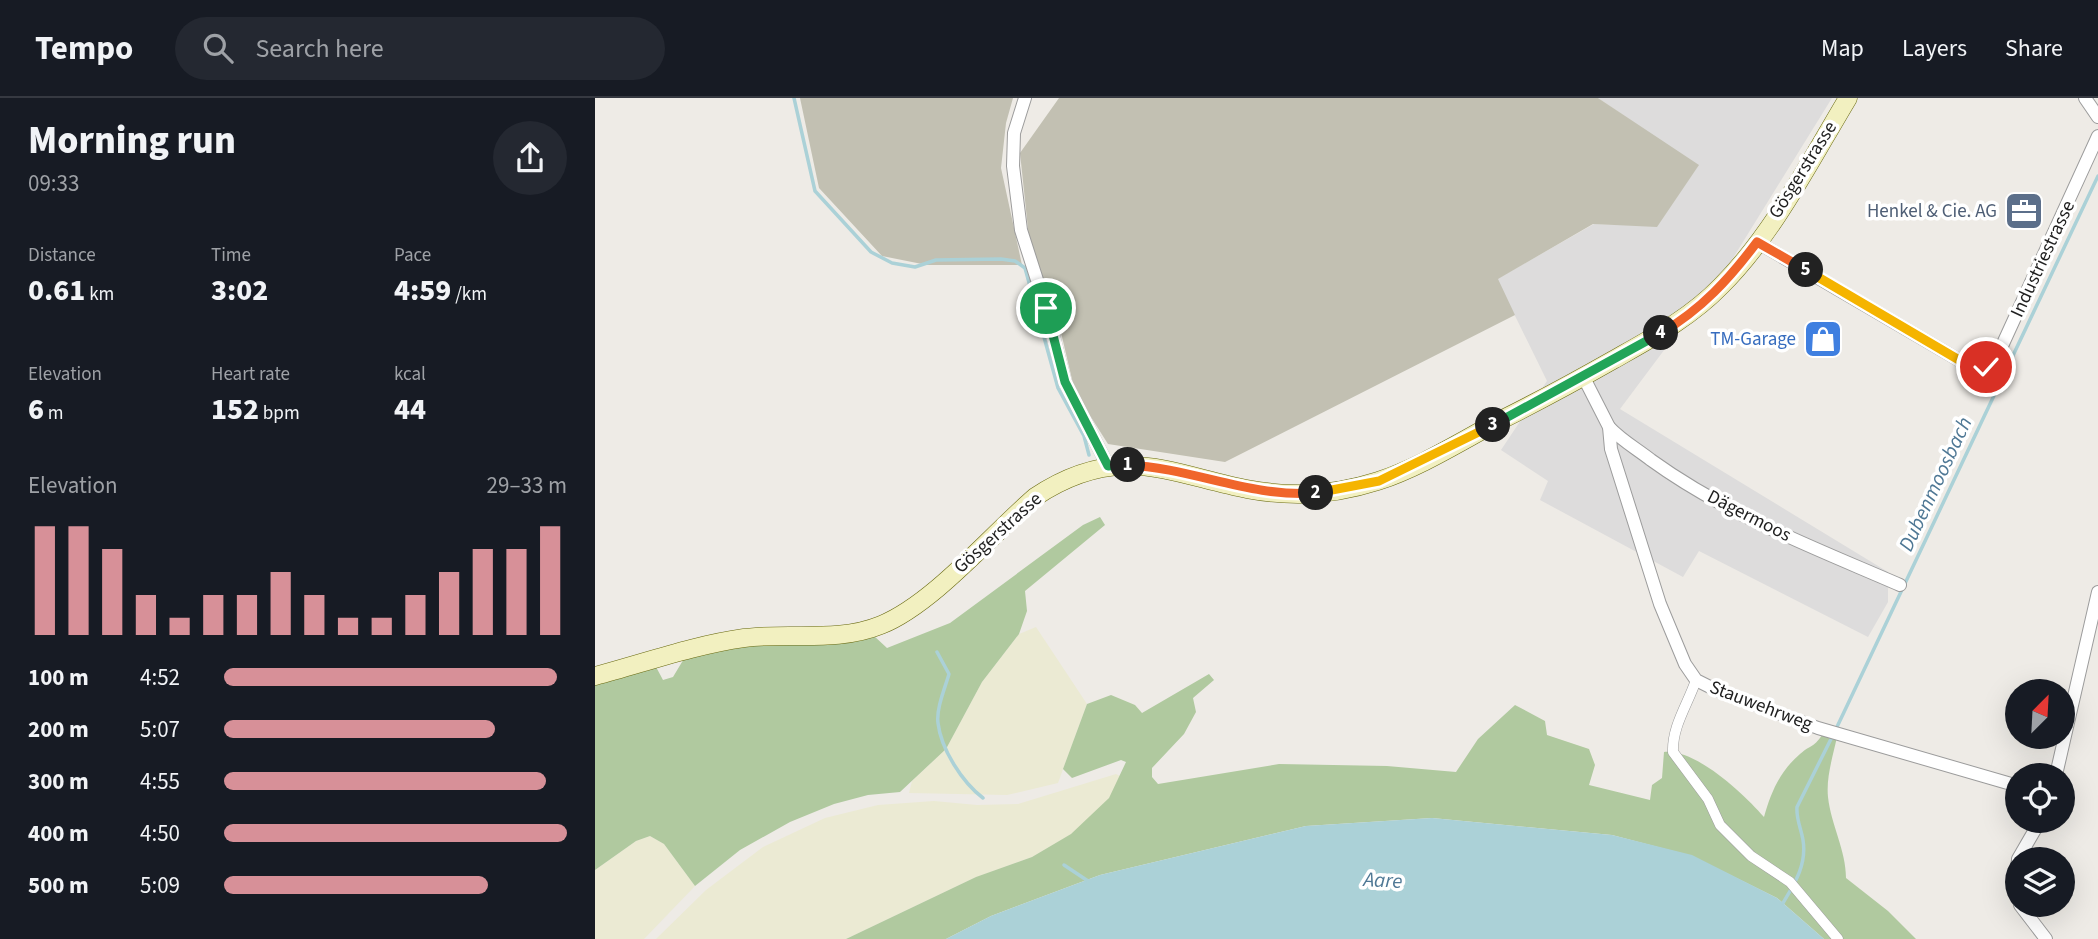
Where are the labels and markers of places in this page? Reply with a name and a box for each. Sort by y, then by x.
office icon: Henkel & Cie. AG [2003,190,2045,232]
place label: Henkel & Cie. AG [1867,198,1997,225]
pin: 5 [1789,252,1823,288]
pin [1016,278,1076,338]
pin: 4 [1643,316,1679,350]
shop icon: TM-Garage [1802,318,1844,360]
place label: TM-Garage [1710,326,1796,353]
pin [1956,337,2016,397]
pin: 3 [1475,408,1511,442]
pin: 1 [1111,448,1145,482]
pin: 2 [1299,476,1333,510]

